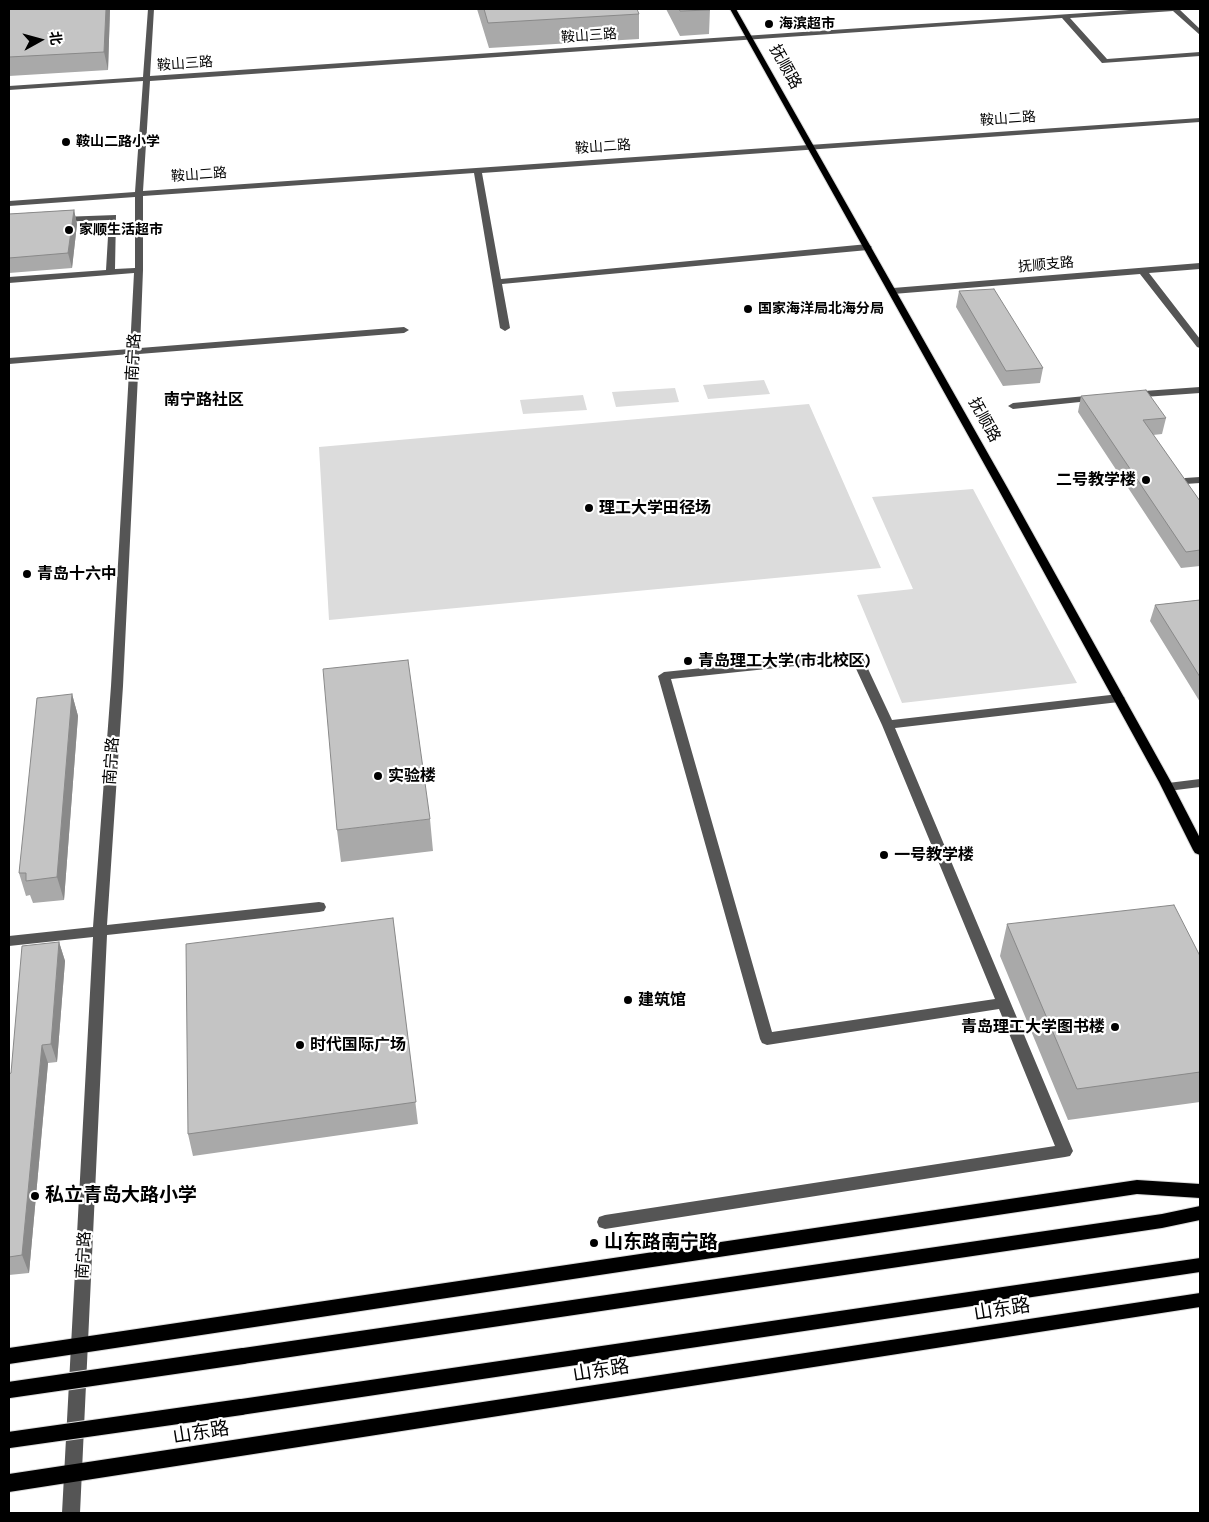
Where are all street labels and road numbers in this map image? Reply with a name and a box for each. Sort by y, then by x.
street label: 鞍山三路 [560,26,618,46]
street label: 抚顺路 [765,41,805,93]
street label: 鞍山三路 [156,54,214,74]
street label: 鞍山二路 [979,109,1037,129]
street label: 鞍山二路 [574,137,632,157]
street label: 鞍山二路 [170,165,228,185]
street label: 抚顺支路 [1017,254,1075,276]
street label: 南宁路 [123,333,145,381]
street label: 抚顺路 [964,394,1004,446]
street label: 南宁路 [101,736,123,786]
street label: 南宁路 [73,1231,95,1279]
street label: 山东路 [972,1294,1032,1326]
street label: 山东路 [571,1355,631,1387]
street label: 山东路 [171,1417,231,1449]

